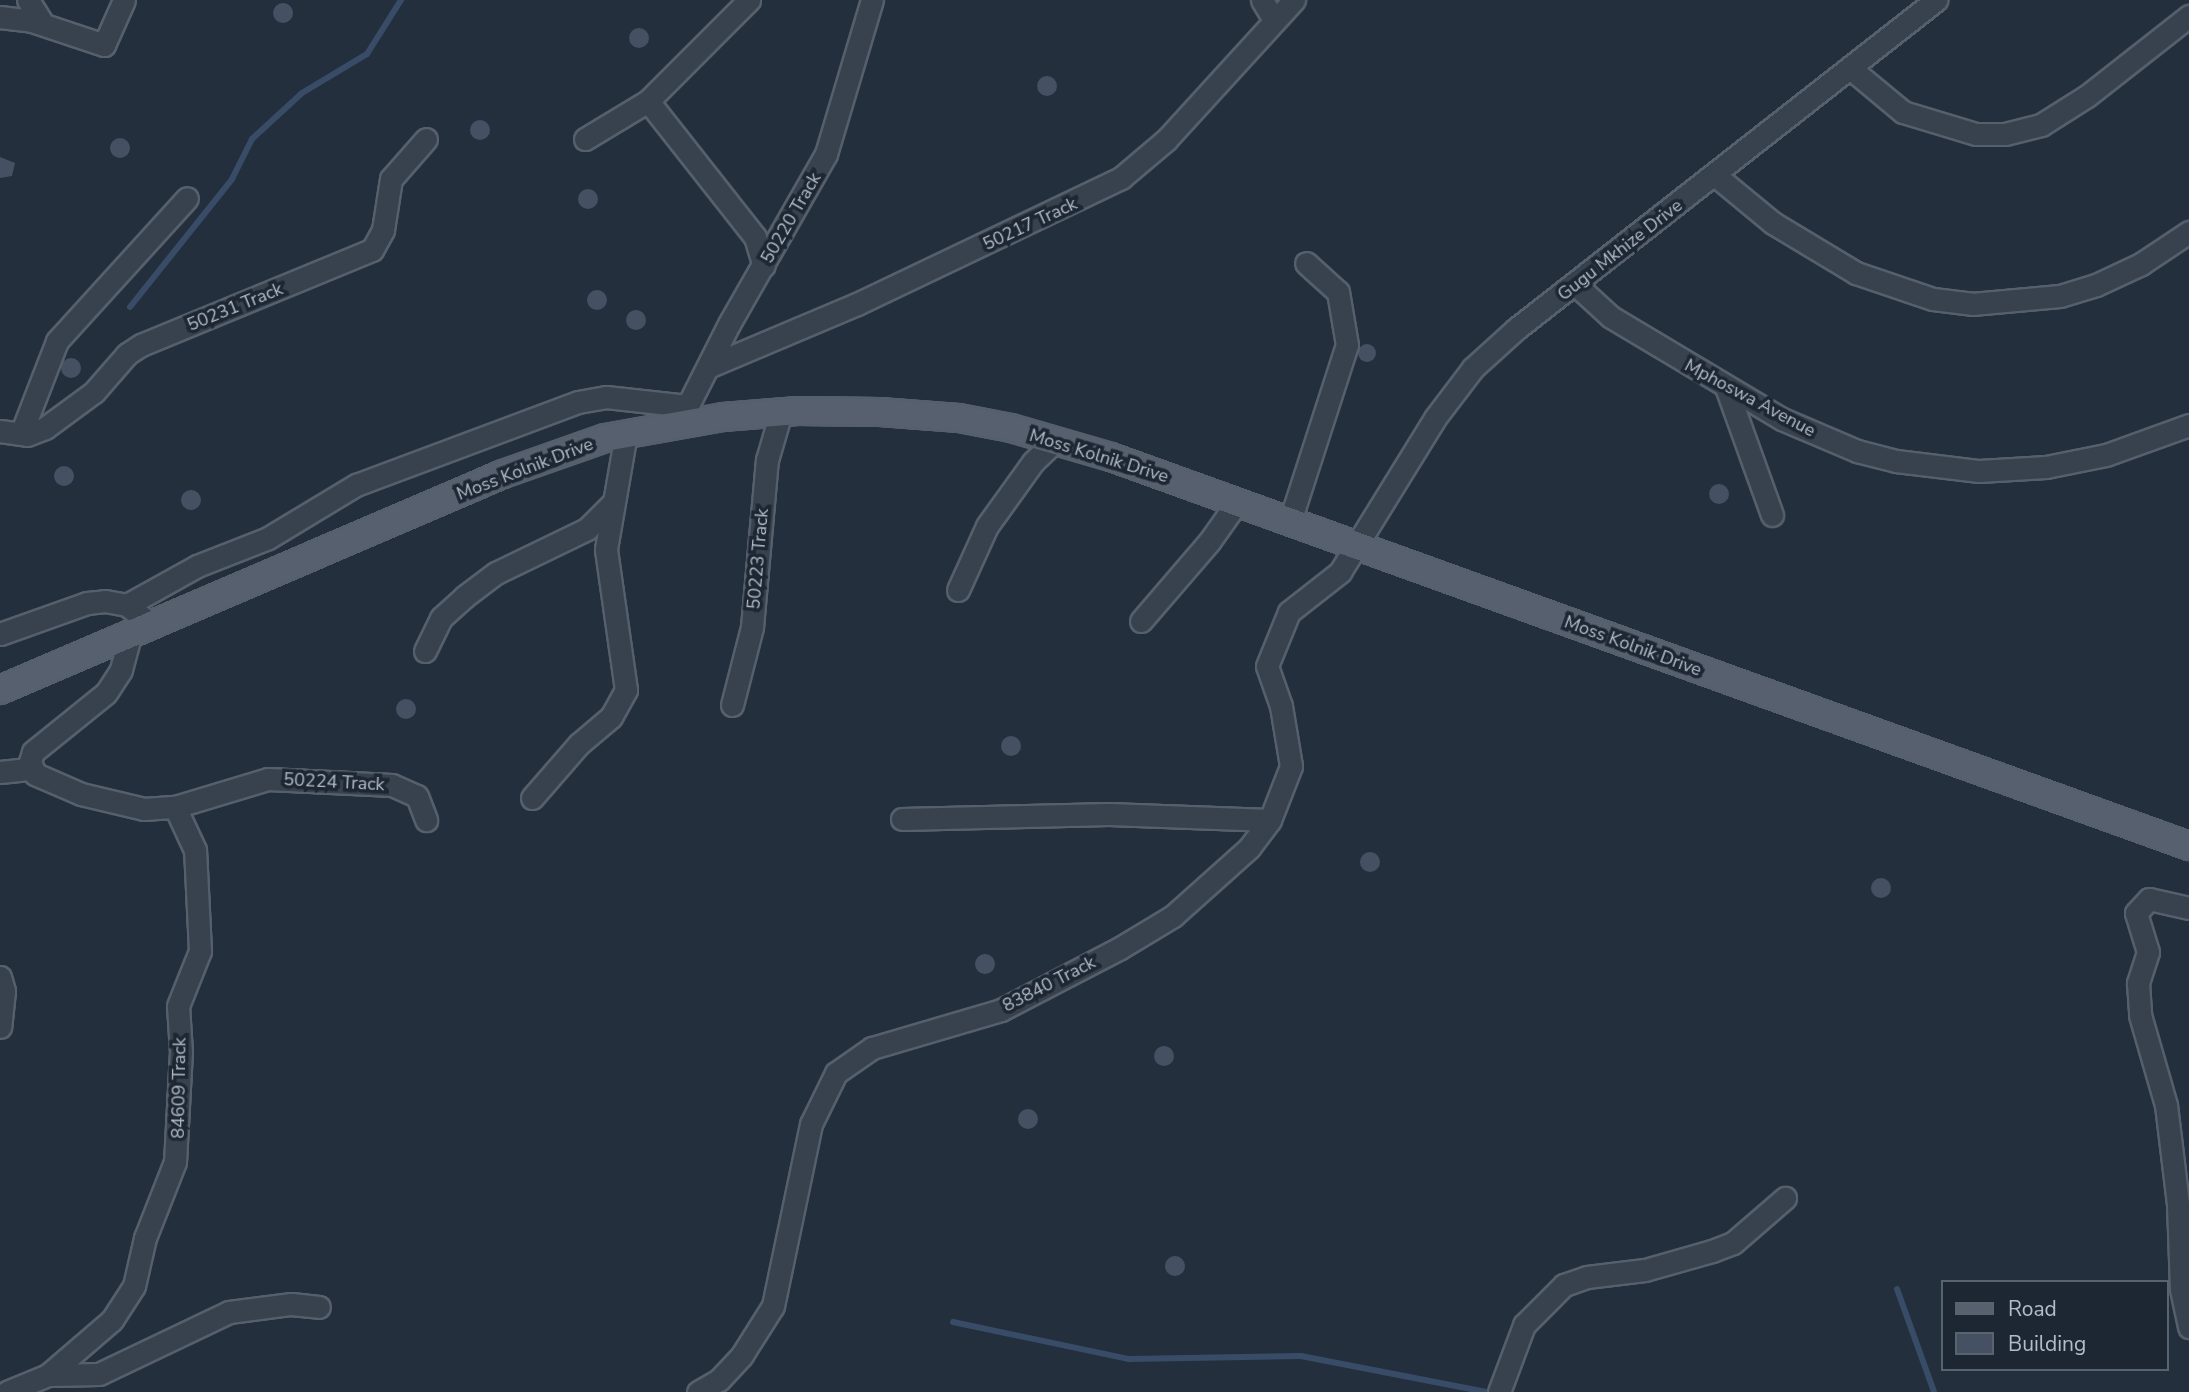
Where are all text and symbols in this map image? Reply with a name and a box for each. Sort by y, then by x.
street label: 50220 Track [756,169,826,267]
street label: 50217 Track [980,193,1080,255]
street label: Gugu Mkhize Drive [1553,195,1687,305]
street label: 50231 Track [184,278,286,336]
street label: Mphoswa Avenue [1681,354,1819,442]
street label: Moss Kolnik Drive [1027,425,1171,487]
street label: Moss Kolnik Drive [454,433,596,505]
street label: 50223 Track [743,508,773,610]
street label: Moss Kolnik Drive [1561,611,1705,681]
street label: 50224 Track [283,769,385,795]
street label: 83840 Track [999,951,1099,1017]
street label: 84609 Track [167,1037,191,1139]
legend [1940,1280,2168,1371]
text: Road [2008,1295,2057,1323]
text: Building [2008,1330,2086,1358]

